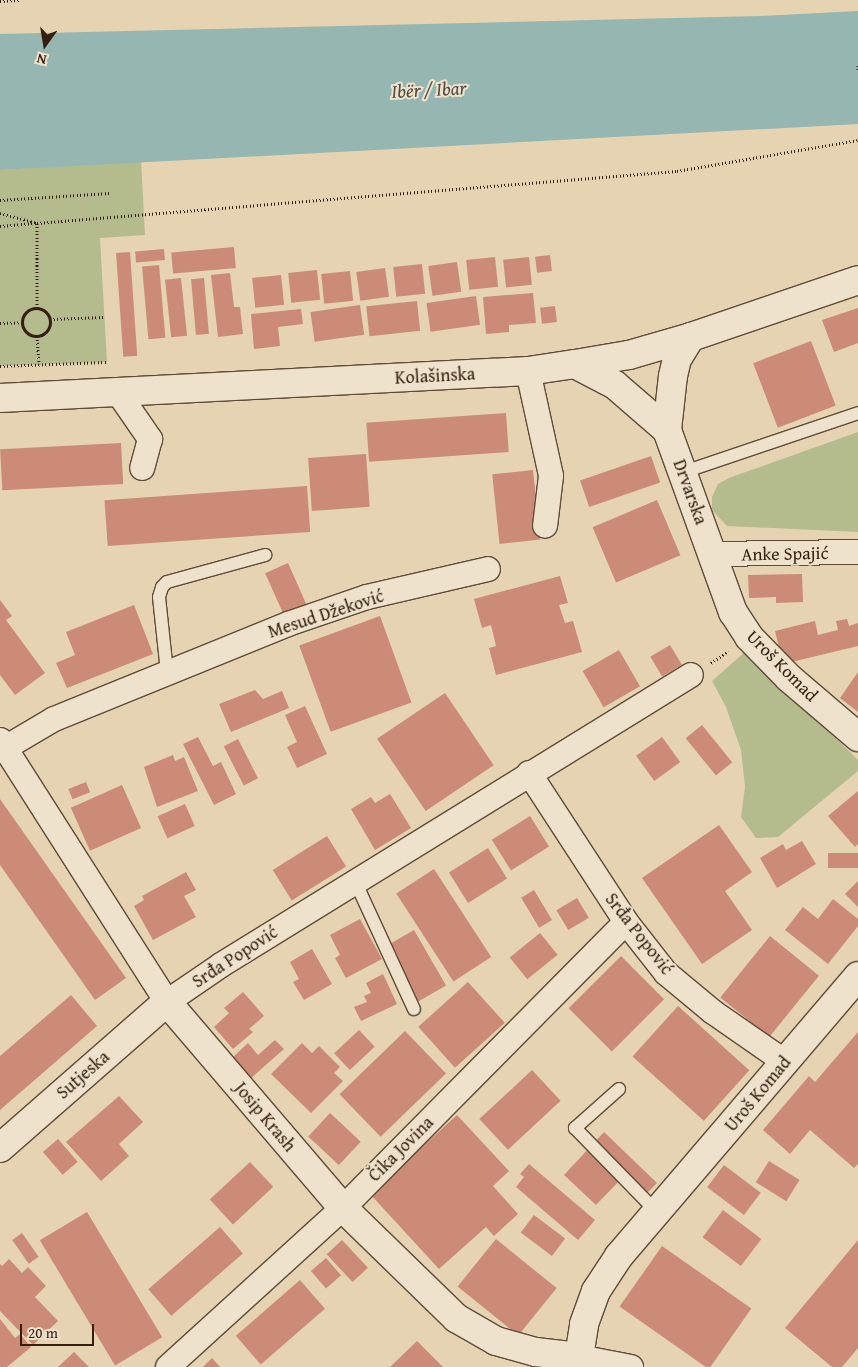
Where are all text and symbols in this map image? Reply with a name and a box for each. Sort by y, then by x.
north arrow [20,20,70,70]
text: N [35,49,48,70]
water label: Ibër / Ibar [391,77,467,103]
street label: Kolašinska [394,363,476,389]
street label: Drvarska [668,457,712,527]
street label: Anke Spajić [741,542,829,566]
street label: Mesud Džeković [265,585,387,643]
street label: Uroš Komad [742,626,822,706]
street label: Srđa Popović [600,889,678,979]
street label: Srđa Popović [188,921,282,993]
street label: Sutjeska [52,1046,114,1104]
street label: Uroš Komad [720,1052,796,1136]
street label: Josip Krash [230,1078,300,1156]
street label: Čika Jovina [364,1112,438,1186]
scale bar [22,1314,96,1346]
text: 20 m [28,1322,58,1343]

